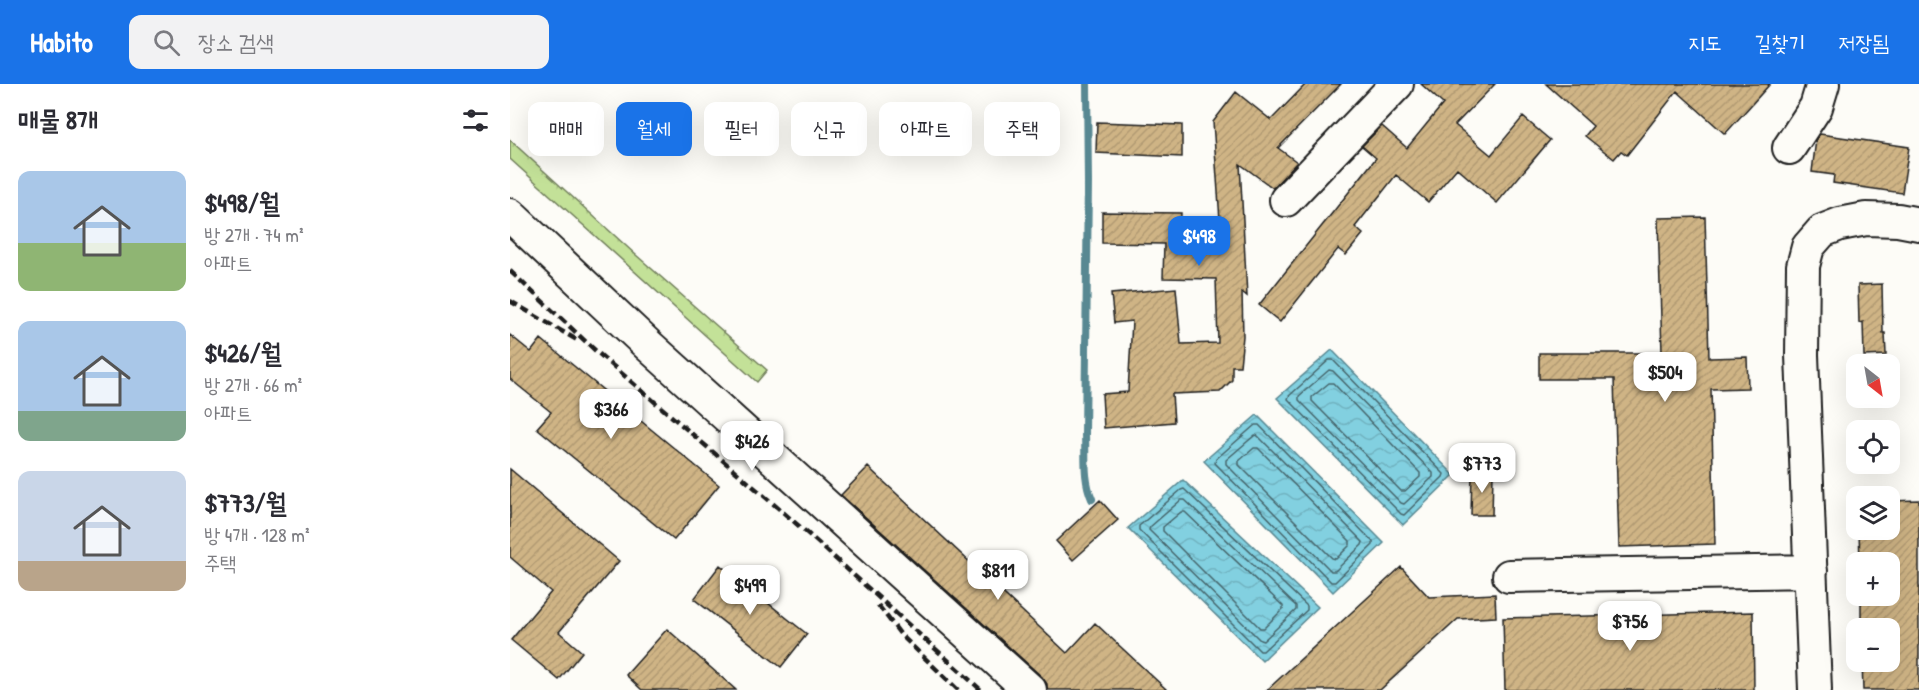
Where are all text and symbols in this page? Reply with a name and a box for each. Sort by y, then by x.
search box [129,15,549,69]
text: Habito [30,23,93,61]
icon: search [150,26,183,59]
text: 장소 검색 [198,27,274,57]
text: 지도 [1688,28,1722,57]
text: 길찾기 [1755,28,1805,57]
text: 저장됨 [1838,28,1889,57]
text: 매물 8개 [18,102,98,137]
chip: 매매 [528,102,604,156]
chip: 월세 [616,102,692,156]
chip: 필터 [704,102,779,156]
chip: 신규 [791,102,867,156]
chip: 아파트 [879,102,972,156]
chip: 주택 [984,102,1060,156]
icon: filters [459,104,492,137]
text: $498/월 [204,185,280,220]
icon: home [66,195,138,267]
pin: $498 [1163,216,1235,267]
text: 방 2개 · 74 m² [204,221,304,248]
text: $498 [1182,222,1216,249]
text: 아파트 [204,249,252,276]
text: $426/월 [204,335,281,370]
icon: home [66,345,138,417]
pin: $504 [1629,352,1701,403]
north arrow [1846,354,1900,408]
map controls [1846,354,1900,672]
text: $504 [1647,358,1683,385]
text: 방 2개 · 66 m² [204,371,302,398]
pin: $366 [575,389,647,440]
text: $366 [593,395,629,422]
text: 아파트 [204,399,252,426]
button: locate [1846,420,1900,474]
pin: $426 [716,421,788,472]
text: $426 [735,427,769,454]
pin: $773 [1446,443,1518,494]
text: $773 [1463,449,1501,476]
text: $773/월 [204,485,287,520]
button: layers [1846,486,1900,540]
icon: home [66,495,138,567]
text: 방 4개 · 128 m² [204,521,310,548]
text: 주택 [204,549,236,576]
pin: $811 [962,550,1034,601]
button: + [1846,552,1900,606]
text: $811 [981,556,1015,583]
pin: $499 [714,565,786,616]
text: $499 [734,571,766,598]
pin: $756 [1594,601,1666,652]
text: $756 [1612,607,1648,634]
button: − [1846,618,1900,672]

